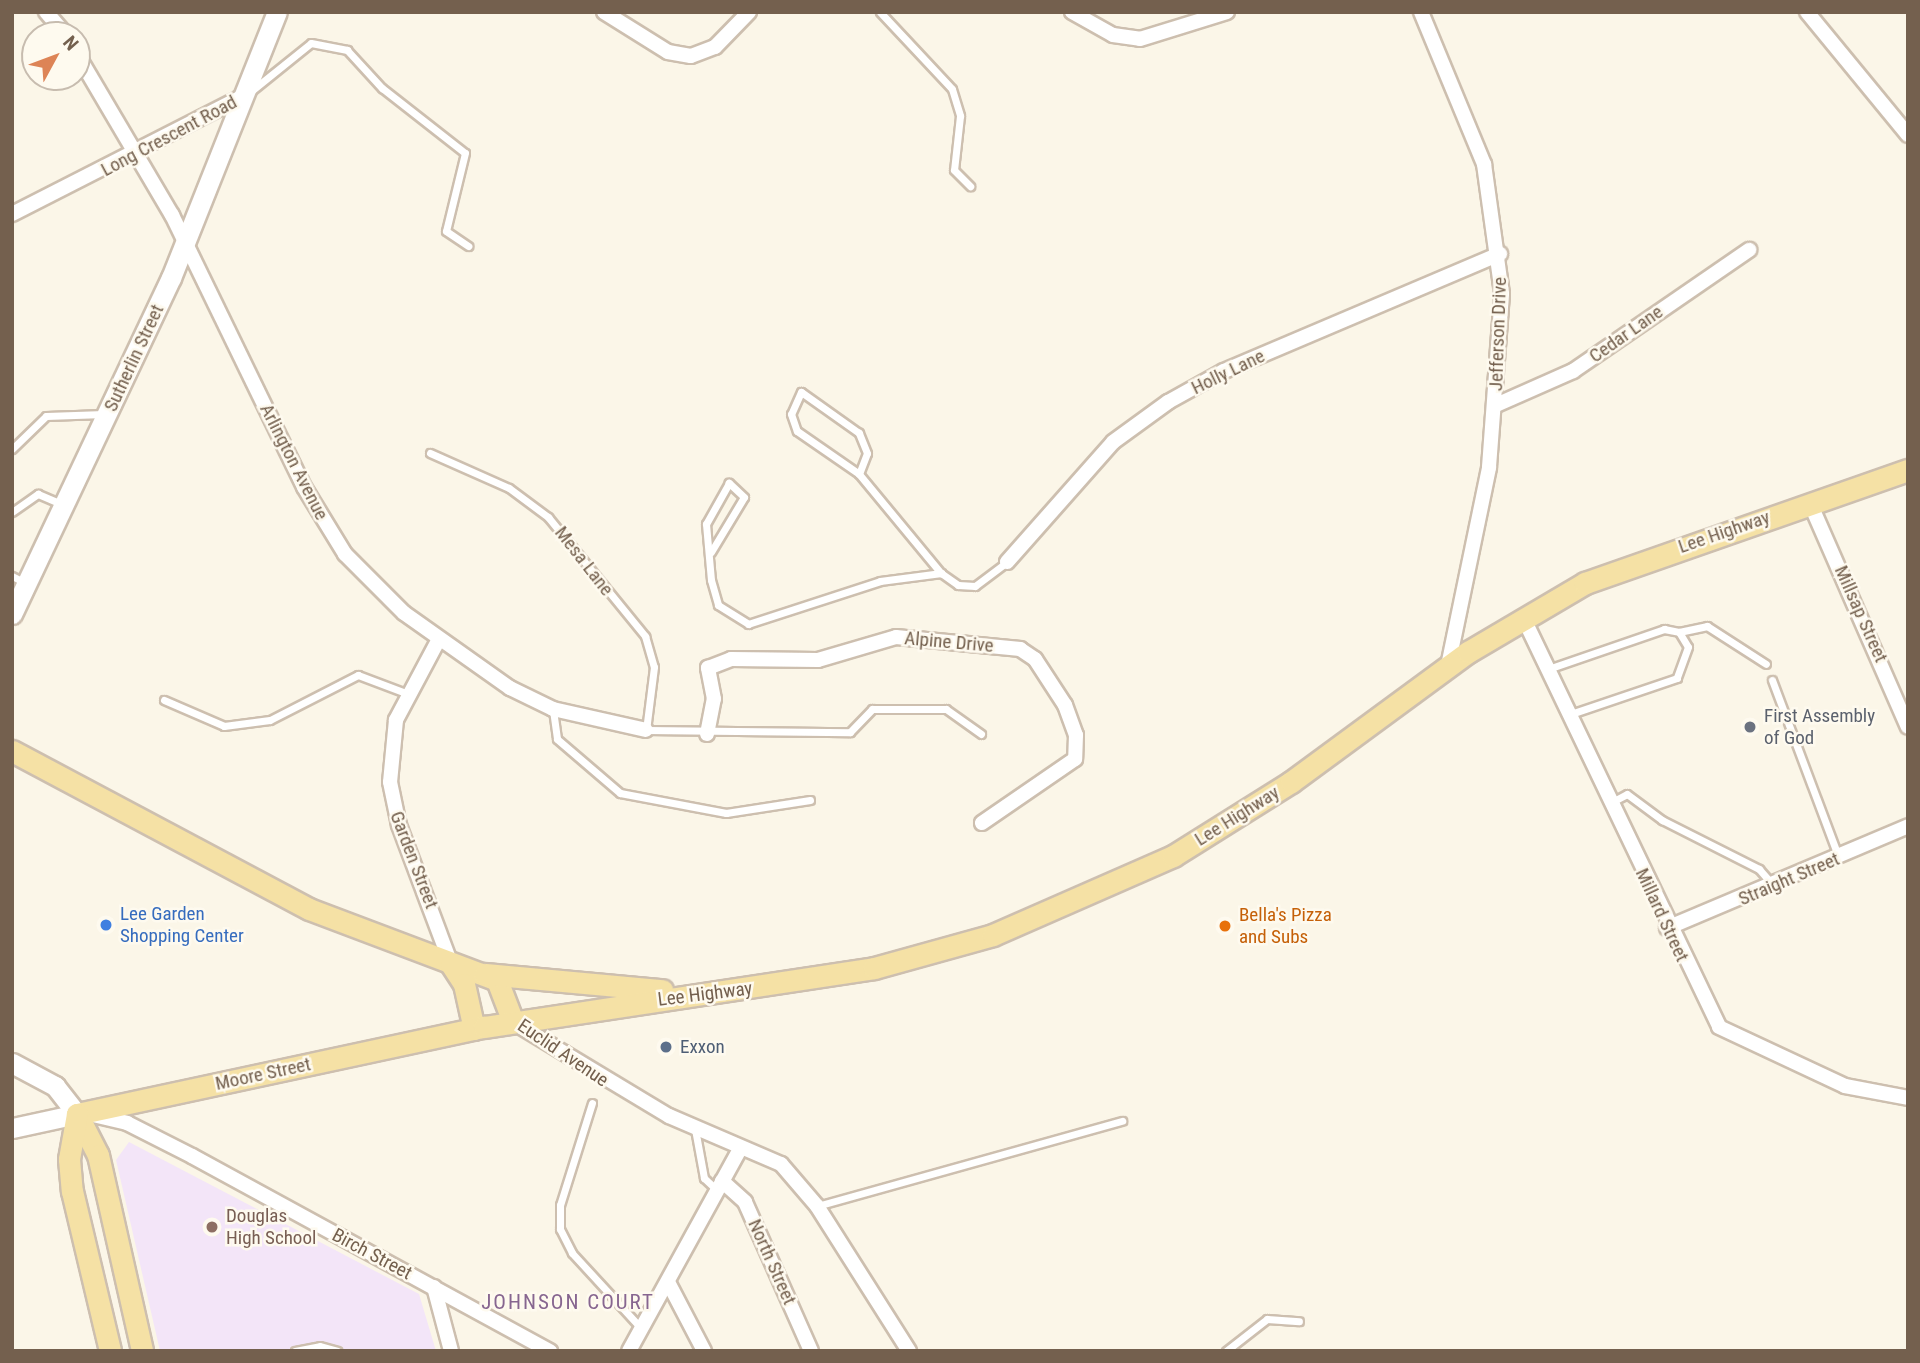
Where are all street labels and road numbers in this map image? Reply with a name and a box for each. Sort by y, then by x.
street label: Long Crescent Road [97,91,241,181]
street label: Jefferson Drive [1485,277,1511,391]
street label: Cedar Lane [1585,300,1667,368]
street label: Sutherlin Street [99,301,169,415]
street label: Holly Lane [1188,345,1268,399]
street label: Arlington Avenue [255,400,333,524]
street label: Lee Highway [1675,506,1773,558]
street label: Mesa Lane [550,522,618,600]
street label: Millsap Street [1830,562,1892,666]
street label: Alpine Drive [903,627,995,657]
street label: Lee Highway [1191,781,1283,851]
street label: Garden Street [385,808,443,912]
street label: Straight Street [1735,848,1843,910]
street label: Millard Street [1630,865,1694,965]
street label: Lee Highway [656,977,754,1011]
street label: Euclid Avenue [513,1014,613,1092]
street label: Moore Street [213,1053,313,1095]
street label: North Street [743,1216,801,1308]
street label: Birch Street [328,1223,416,1285]

